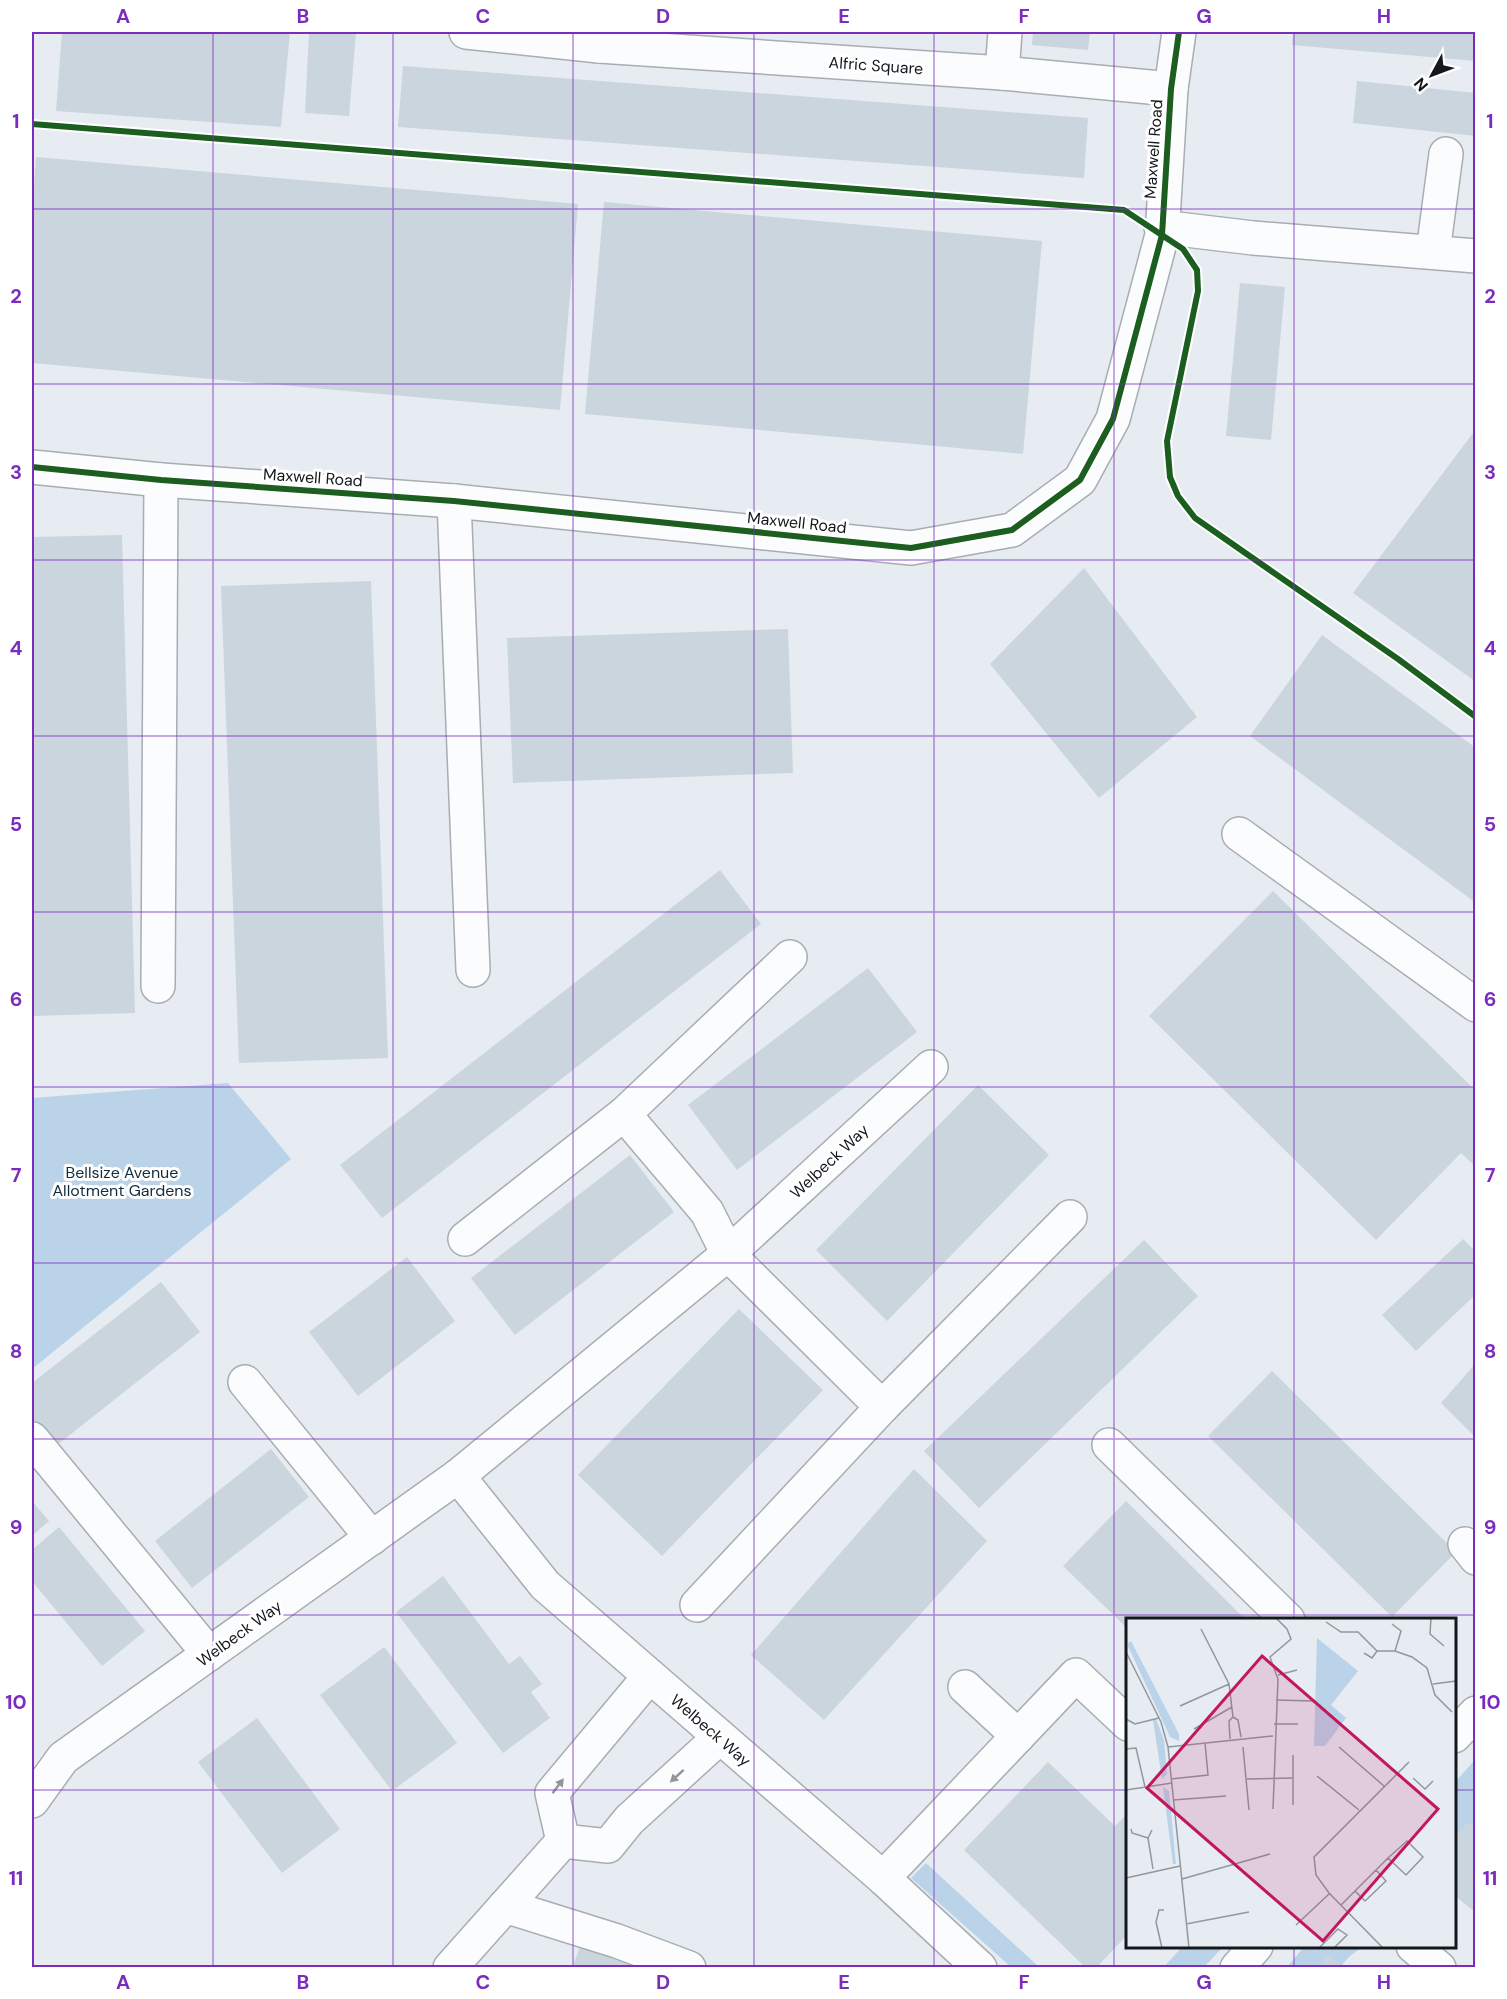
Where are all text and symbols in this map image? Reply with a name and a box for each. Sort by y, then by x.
text: A [116,3,130,29]
text: B [297,3,309,29]
text: C [476,3,490,29]
text: D [656,3,670,29]
text: E [838,3,850,29]
text: F [1018,3,1030,29]
text: G [1196,3,1212,29]
text: H [1377,3,1391,29]
north arrow [1402,45,1462,105]
street label: Alfric Square [828,52,924,79]
text: N [1409,73,1433,96]
street label: Maxwell Road [1140,99,1167,200]
text: 1 [12,108,20,134]
text: 1 [1486,108,1494,134]
text: 2 [10,283,22,309]
text: 2 [1484,283,1496,309]
text: 3 [10,459,22,485]
text: 3 [1484,459,1496,485]
street label: Maxwell Road [262,464,363,491]
street label: Maxwell Road [746,507,848,538]
text: 4 [10,635,23,661]
text: 4 [1484,635,1497,661]
text: 5 [10,811,22,837]
text: 5 [1484,811,1496,837]
text: 6 [10,986,22,1012]
text: 6 [1484,986,1496,1012]
street label: Welbeck Way [786,1120,873,1203]
text: 7 [11,1162,22,1188]
park label: Bellsize Avenue Allotment Gardens [52,1162,192,1201]
text: 7 [1485,1162,1496,1188]
text: 8 [10,1338,22,1364]
text: 8 [1484,1338,1496,1364]
text: 9 [10,1514,22,1540]
text: 9 [1484,1514,1496,1540]
street label: Welbeck Way [193,1595,286,1671]
inset map [1126,1618,1456,1948]
text: 10 [5,1689,27,1715]
text: 10 [1479,1689,1501,1715]
street label: Welbeck Way [666,1690,755,1771]
one-way arrow [670,1769,684,1783]
one-way arrow [552,1778,565,1794]
text: 11 [9,1865,23,1891]
text: 11 [1483,1865,1497,1891]
text: A [116,1969,130,1995]
text: B [297,1969,309,1995]
text: C [476,1969,490,1995]
text: D [656,1969,670,1995]
text: E [838,1969,850,1995]
text: F [1018,1969,1030,1995]
text: G [1196,1969,1212,1995]
text: H [1377,1969,1391,1995]

